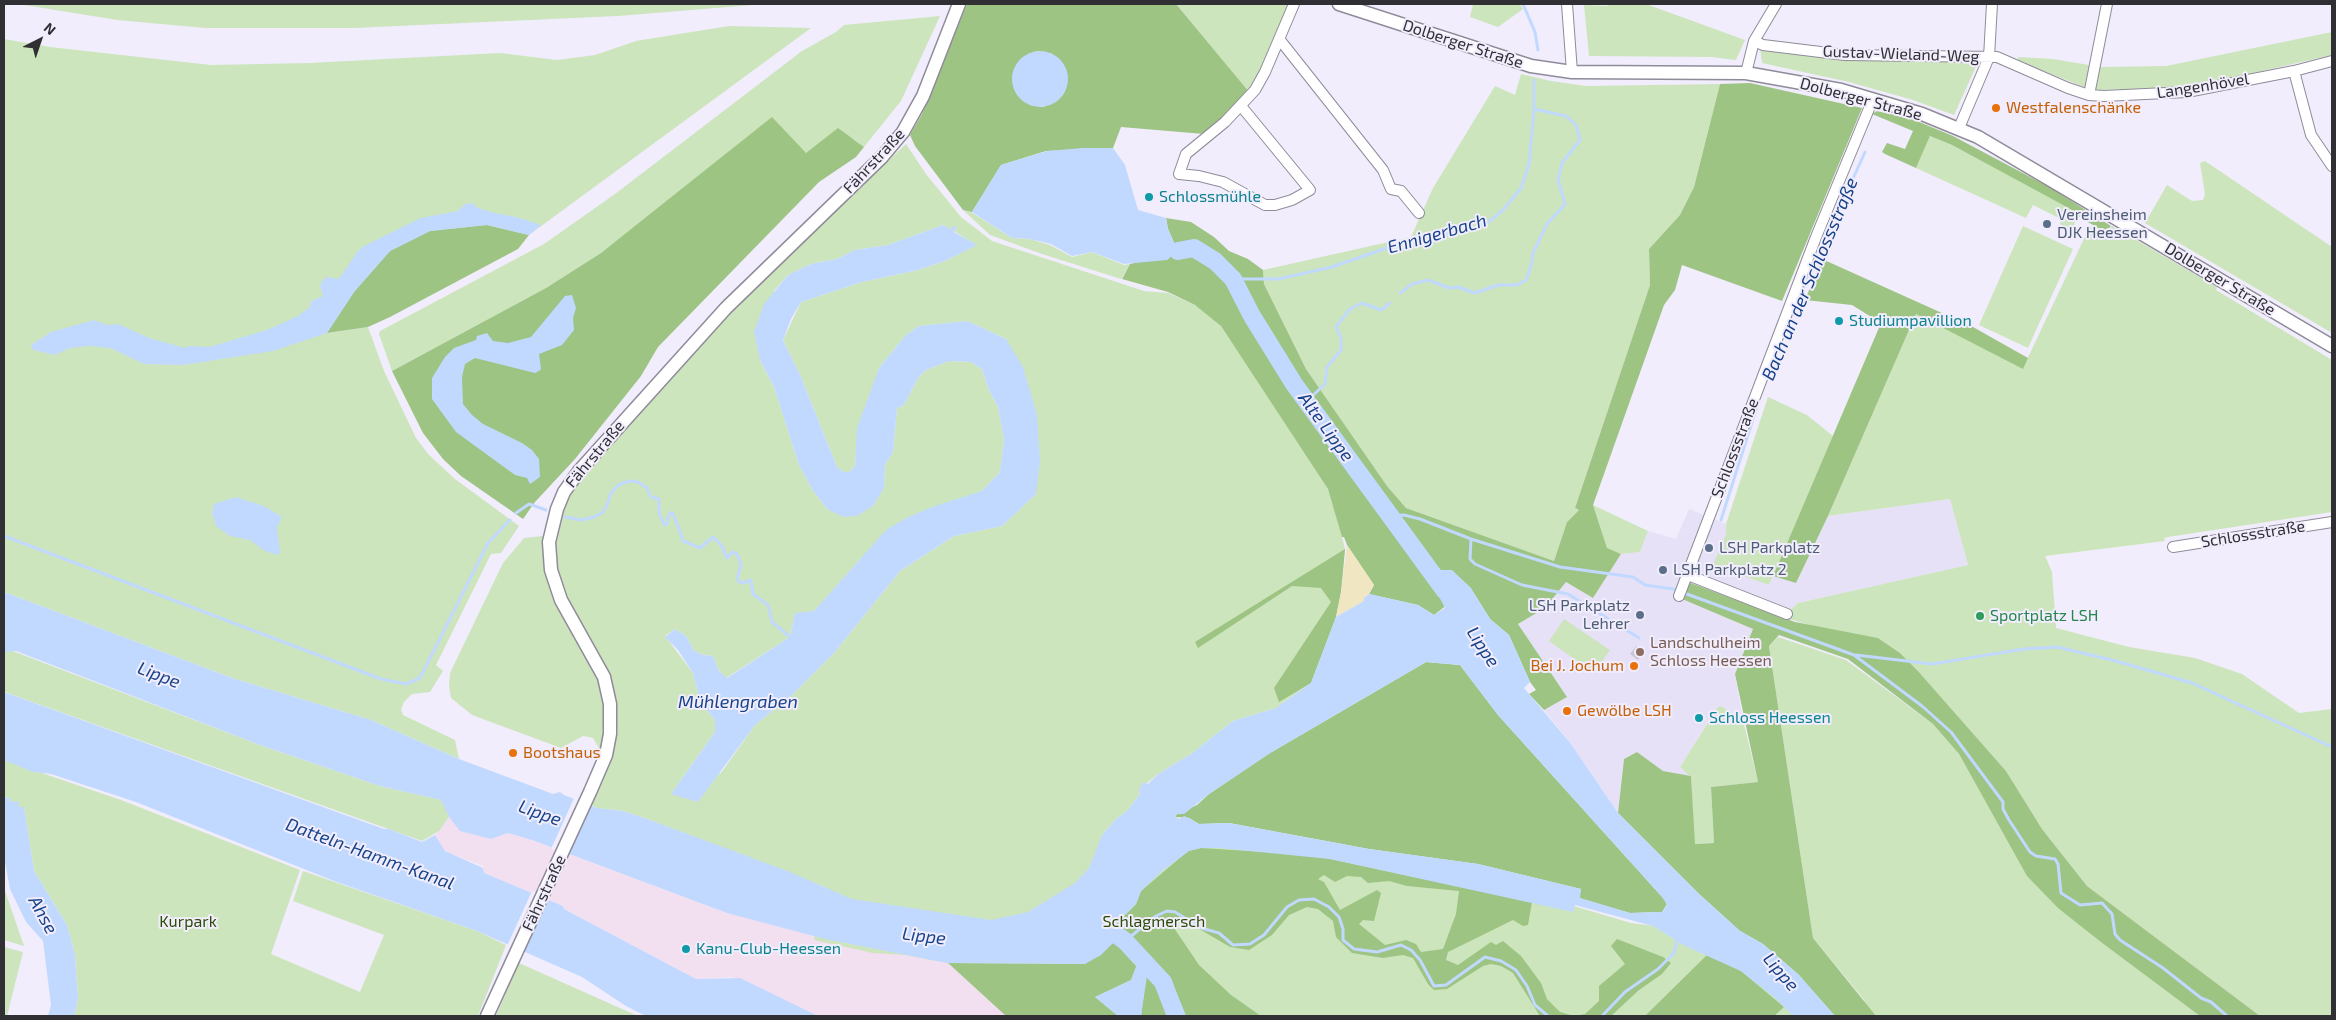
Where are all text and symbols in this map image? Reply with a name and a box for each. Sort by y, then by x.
north arrow [15,15,65,65]
street label: Dolberger Straße [1400,15,1526,73]
text: N [41,19,60,38]
street label: Gustav-Wieland-Weg [1822,42,1980,66]
street label: Langenhövel [2156,69,2250,103]
street label: Dolberger Straße [1798,73,1924,125]
place label: Westfalenschänke [2006,98,2141,118]
marker: Westfalenschänke [1990,102,2002,114]
street label: Fährstraße [839,125,909,197]
water label: Bach an der Schlossstraße [1757,174,1863,384]
place label: Schlossmühle [1159,187,1261,207]
marker: Schlossmühle [1143,191,1155,203]
place label: Vereinsheim DJK Heessen [2057,205,2148,243]
water label: Ennigerbach [1385,210,1489,258]
marker: Vereinsheim DJK Heessen [2041,218,2053,230]
street label: Dolberger Straße [2161,238,2279,320]
place label: Studiumpavillion [1849,311,1972,331]
marker: Studiumpavillion [1833,315,1845,327]
water label: Alte Lippe [1294,388,1358,466]
street label: Schlossstraße [1707,396,1763,500]
street label: Fährstraße [561,417,629,491]
street label: Schlossstraße [2200,516,2306,552]
place label: LSH Parkplatz [1719,538,1820,558]
marker: LSH Parkplatz [1703,542,1715,554]
place label: LSH Parkplatz 2 [1673,560,1787,580]
marker: LSH Parkplatz 2 [1657,564,1669,576]
place label: LSH Parkplatz Lehrer [1529,596,1630,634]
place label: Sportplatz LSH [1990,606,2098,626]
marker: LSH Parkplatz Lehrer [1634,609,1646,621]
marker: Sportplatz LSH [1974,610,1986,622]
water label: Lippe [1462,623,1504,671]
place label: Landschulheim Schloss Heessen [1650,633,1772,671]
marker: Landschulheim Schloss Heessen [1634,646,1646,658]
place label: Bei J. Jochum [1530,656,1624,676]
water label: Lippe [135,657,183,693]
marker: Bei J. Jochum [1628,660,1640,672]
water label: Mühlengraben [678,691,798,713]
place label: Gewölbe LSH [1577,701,1672,721]
marker: Gewölbe LSH [1561,705,1573,717]
place label: Schloss Heessen [1709,708,1831,728]
marker: Schloss Heessen [1693,712,1705,724]
place label: Bootshaus [523,743,601,763]
marker: Bootshaus [507,747,519,759]
water label: Lippe [516,795,564,831]
water label: Datteln-Hamm-Kanal [283,813,457,895]
street label: Fährstraße [518,852,570,934]
water label: Ahse [24,892,62,938]
park label: Kurpark [159,912,217,932]
park label: Schlagmersch [1103,912,1205,932]
water label: Lippe [901,923,947,949]
place label: Kanu-Club-Heessen [696,939,841,959]
marker: Kanu-Club-Heessen [680,943,692,955]
water label: Lippe [1758,948,1804,996]

